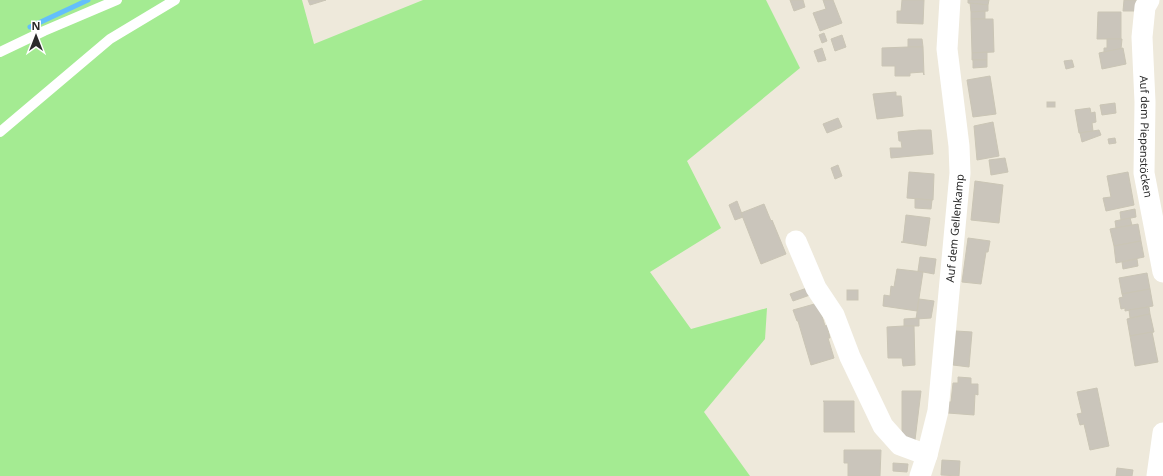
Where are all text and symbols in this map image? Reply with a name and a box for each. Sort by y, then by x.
north arrow [16,16,56,56]
text: N [32,18,40,33]
street label: Auf dem Piepenstöcken [1137,75,1157,199]
street label: Auf dem Gellenkamp [942,173,967,283]

